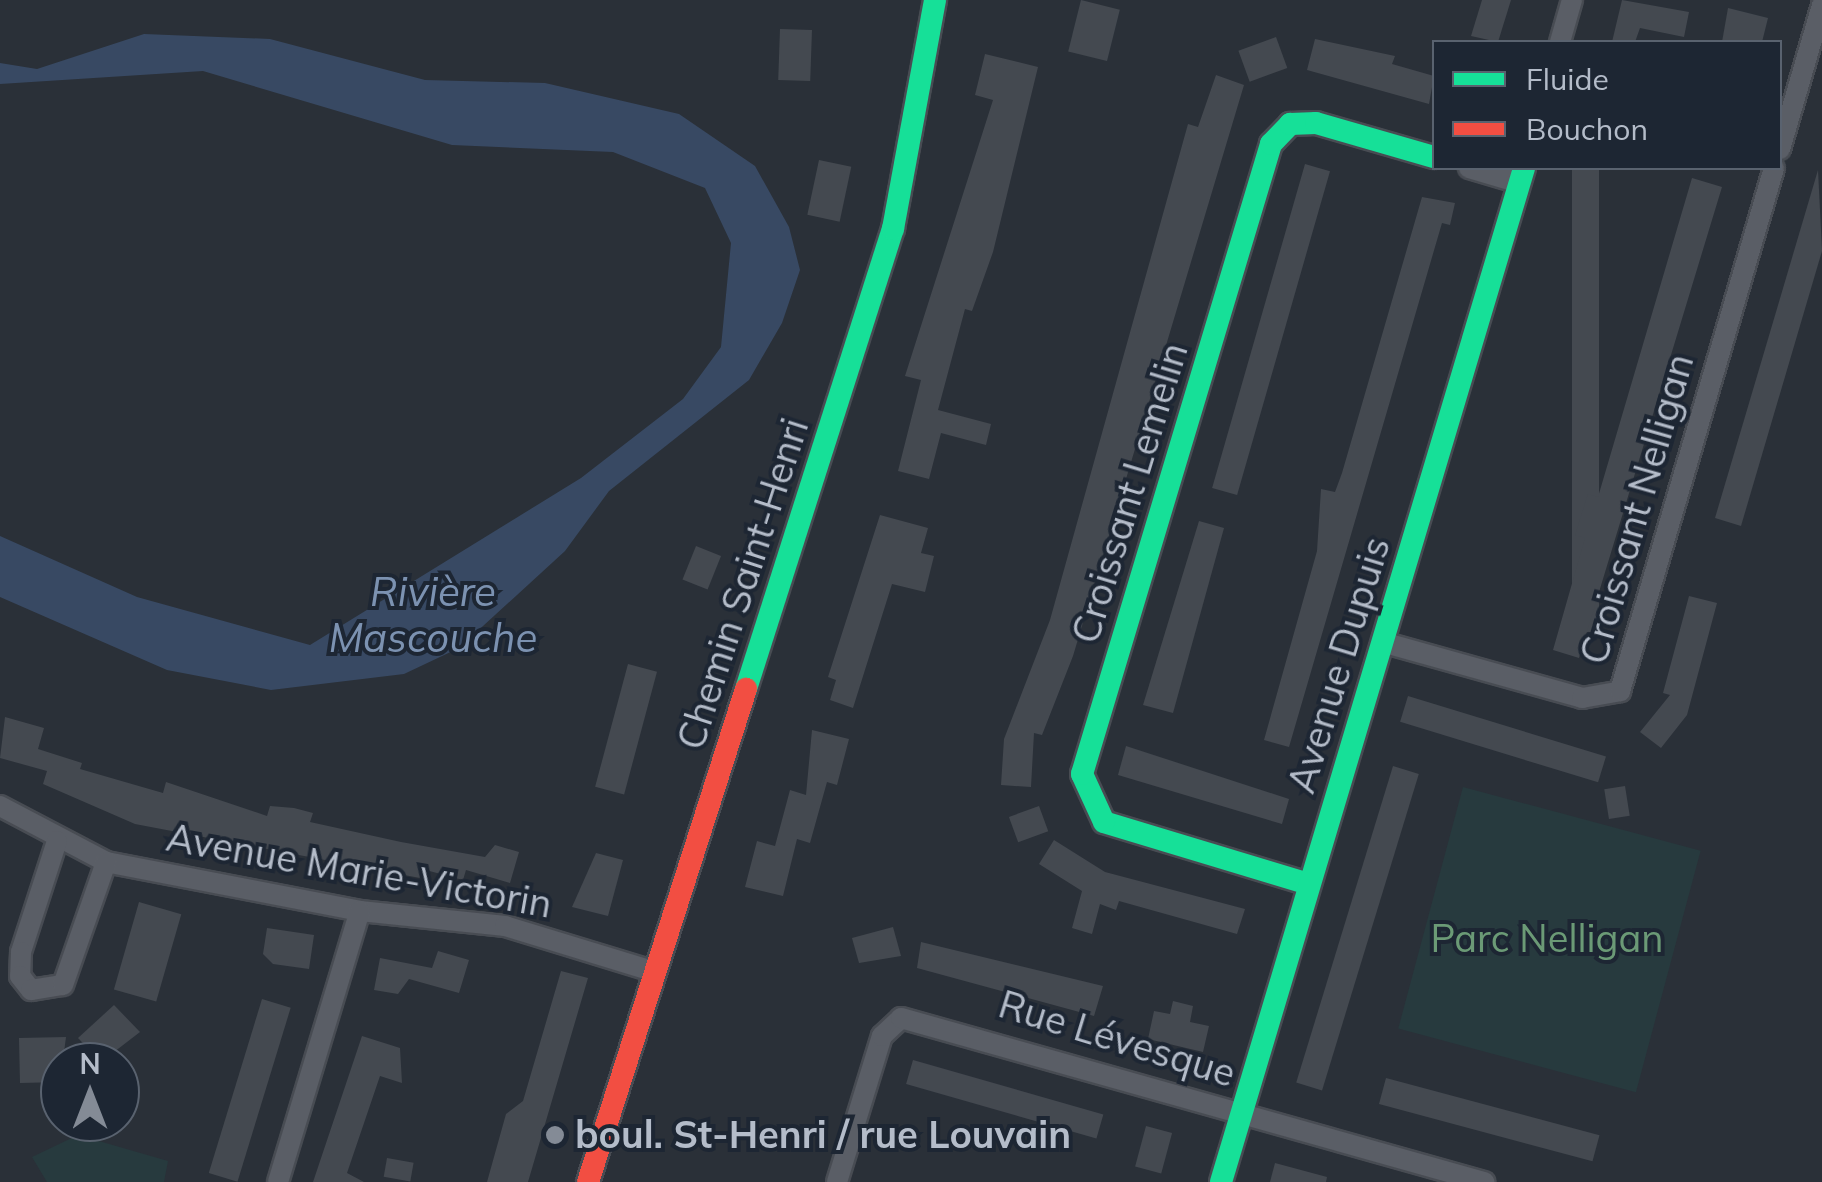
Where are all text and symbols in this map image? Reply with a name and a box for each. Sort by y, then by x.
legend [1432,40,1782,170]
text: Fluide [1526,60,1609,98]
text: Bouchon [1526,110,1648,148]
street label: Croissant Lemelin [1063,337,1197,649]
street label: Croissant Nelligan [1571,349,1703,669]
street label: Chemin Saint-Henri [668,413,818,755]
street label: Avenue Dupuis [1278,532,1400,798]
water label: Rivière Mascouche [329,567,537,661]
street label: Avenue Marie-Victorin [163,815,555,927]
park label: Parc Nelligan [1430,916,1664,962]
street label: Rue Lévesque [993,981,1241,1097]
north arrow [40,1042,140,1142]
text: N [79,1046,101,1081]
place label: boul. St-Henri / rue Louvain [575,1112,1071,1158]
marker: boul. St-Henri / rue Louvain [544,1124,566,1146]

